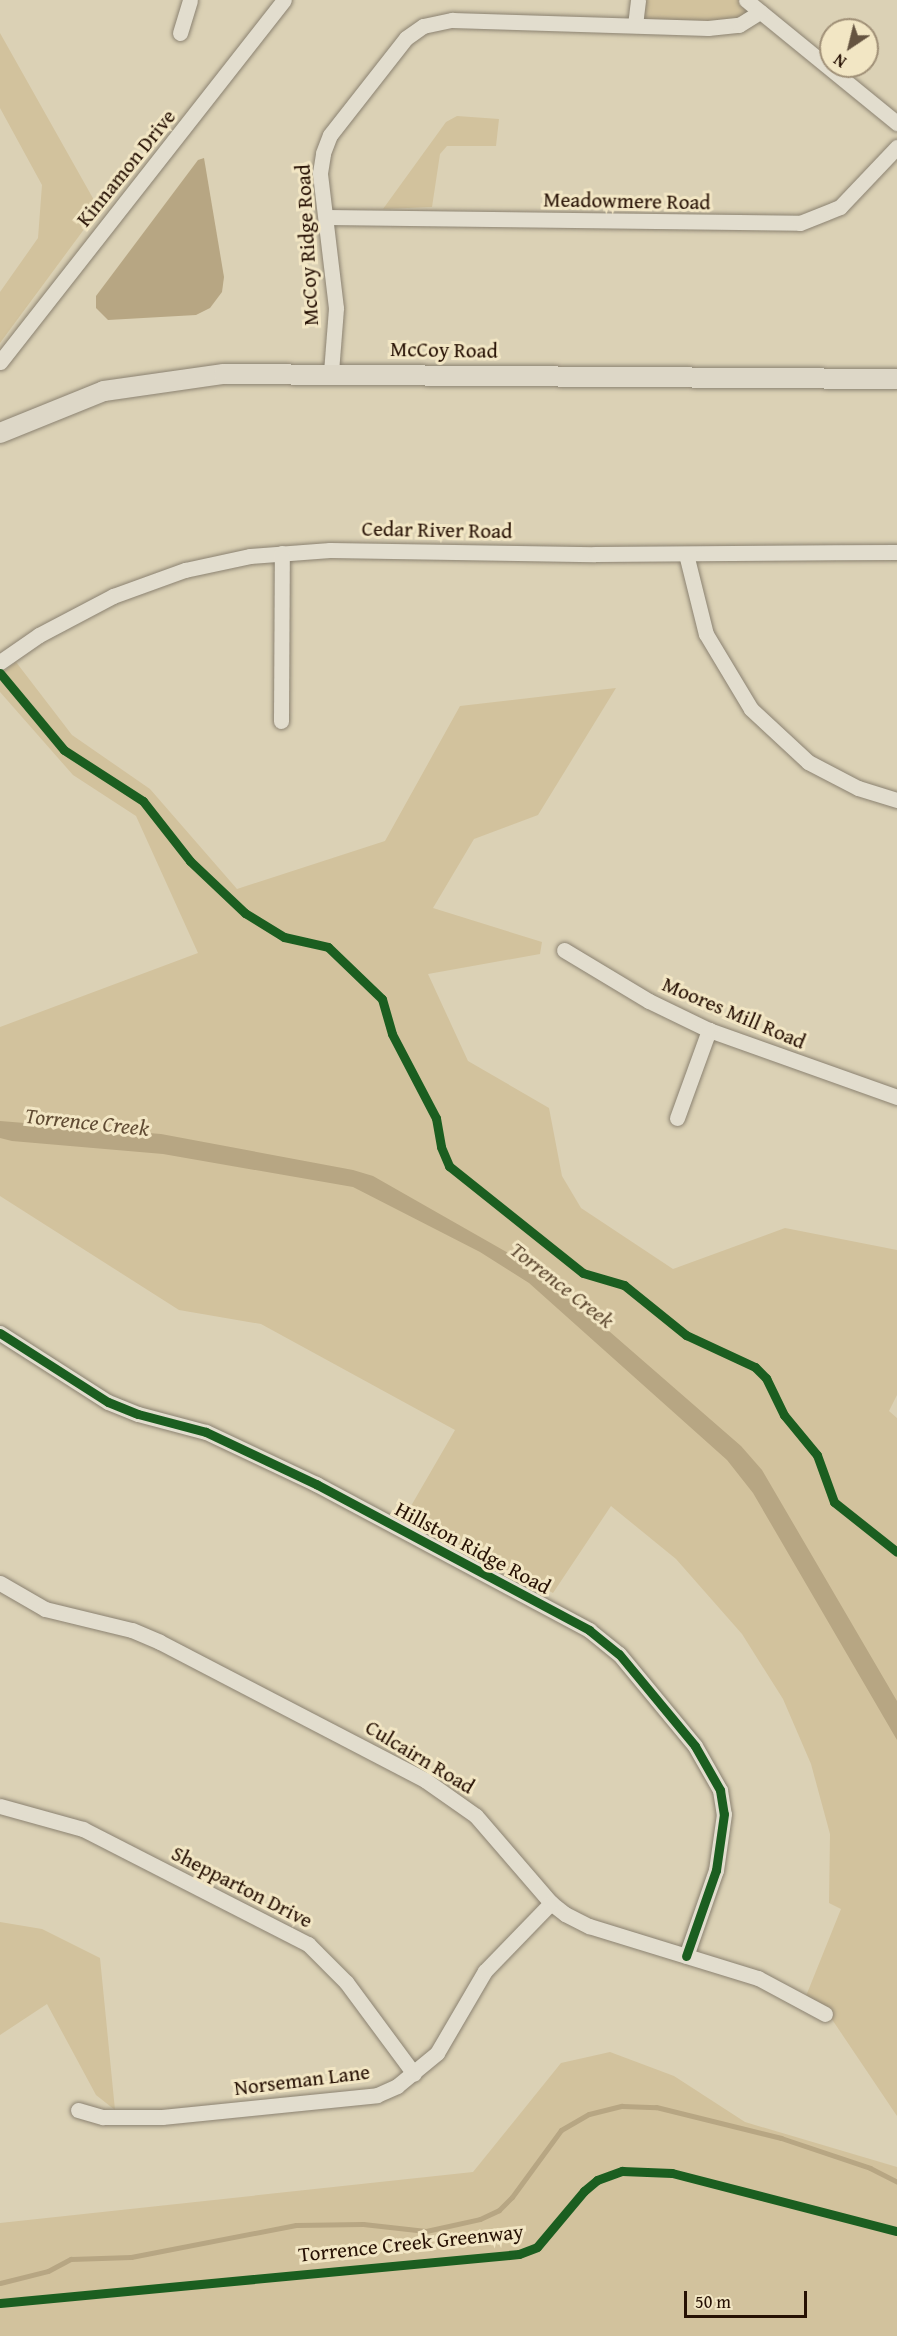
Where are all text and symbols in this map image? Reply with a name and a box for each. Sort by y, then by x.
north arrow [819,18,879,78]
text: N [829,48,851,74]
street label: Kinnamon Drive [71,104,181,232]
street label: McCoy Ridge Road [290,164,324,326]
street label: Meadowmere Road [543,187,711,215]
street label: McCoy Road [390,336,498,364]
street label: Cedar River Road [361,516,513,544]
street label: Moores Mill Road [659,971,809,1055]
water label: Torrence Creek [24,1102,150,1142]
water label: Torrence Creek [505,1236,619,1334]
street label: Hillston Ridge Road [391,1496,555,1600]
street label: Culcairn Road [361,1715,479,1799]
street label: Shepparton Drive [167,1841,317,1933]
street label: Norseman Lane [233,2059,371,2101]
street label: Torrence Creek Greenway [297,2219,525,2267]
scale bar [687,2279,810,2317]
text: 50 m [695,2288,731,2315]

